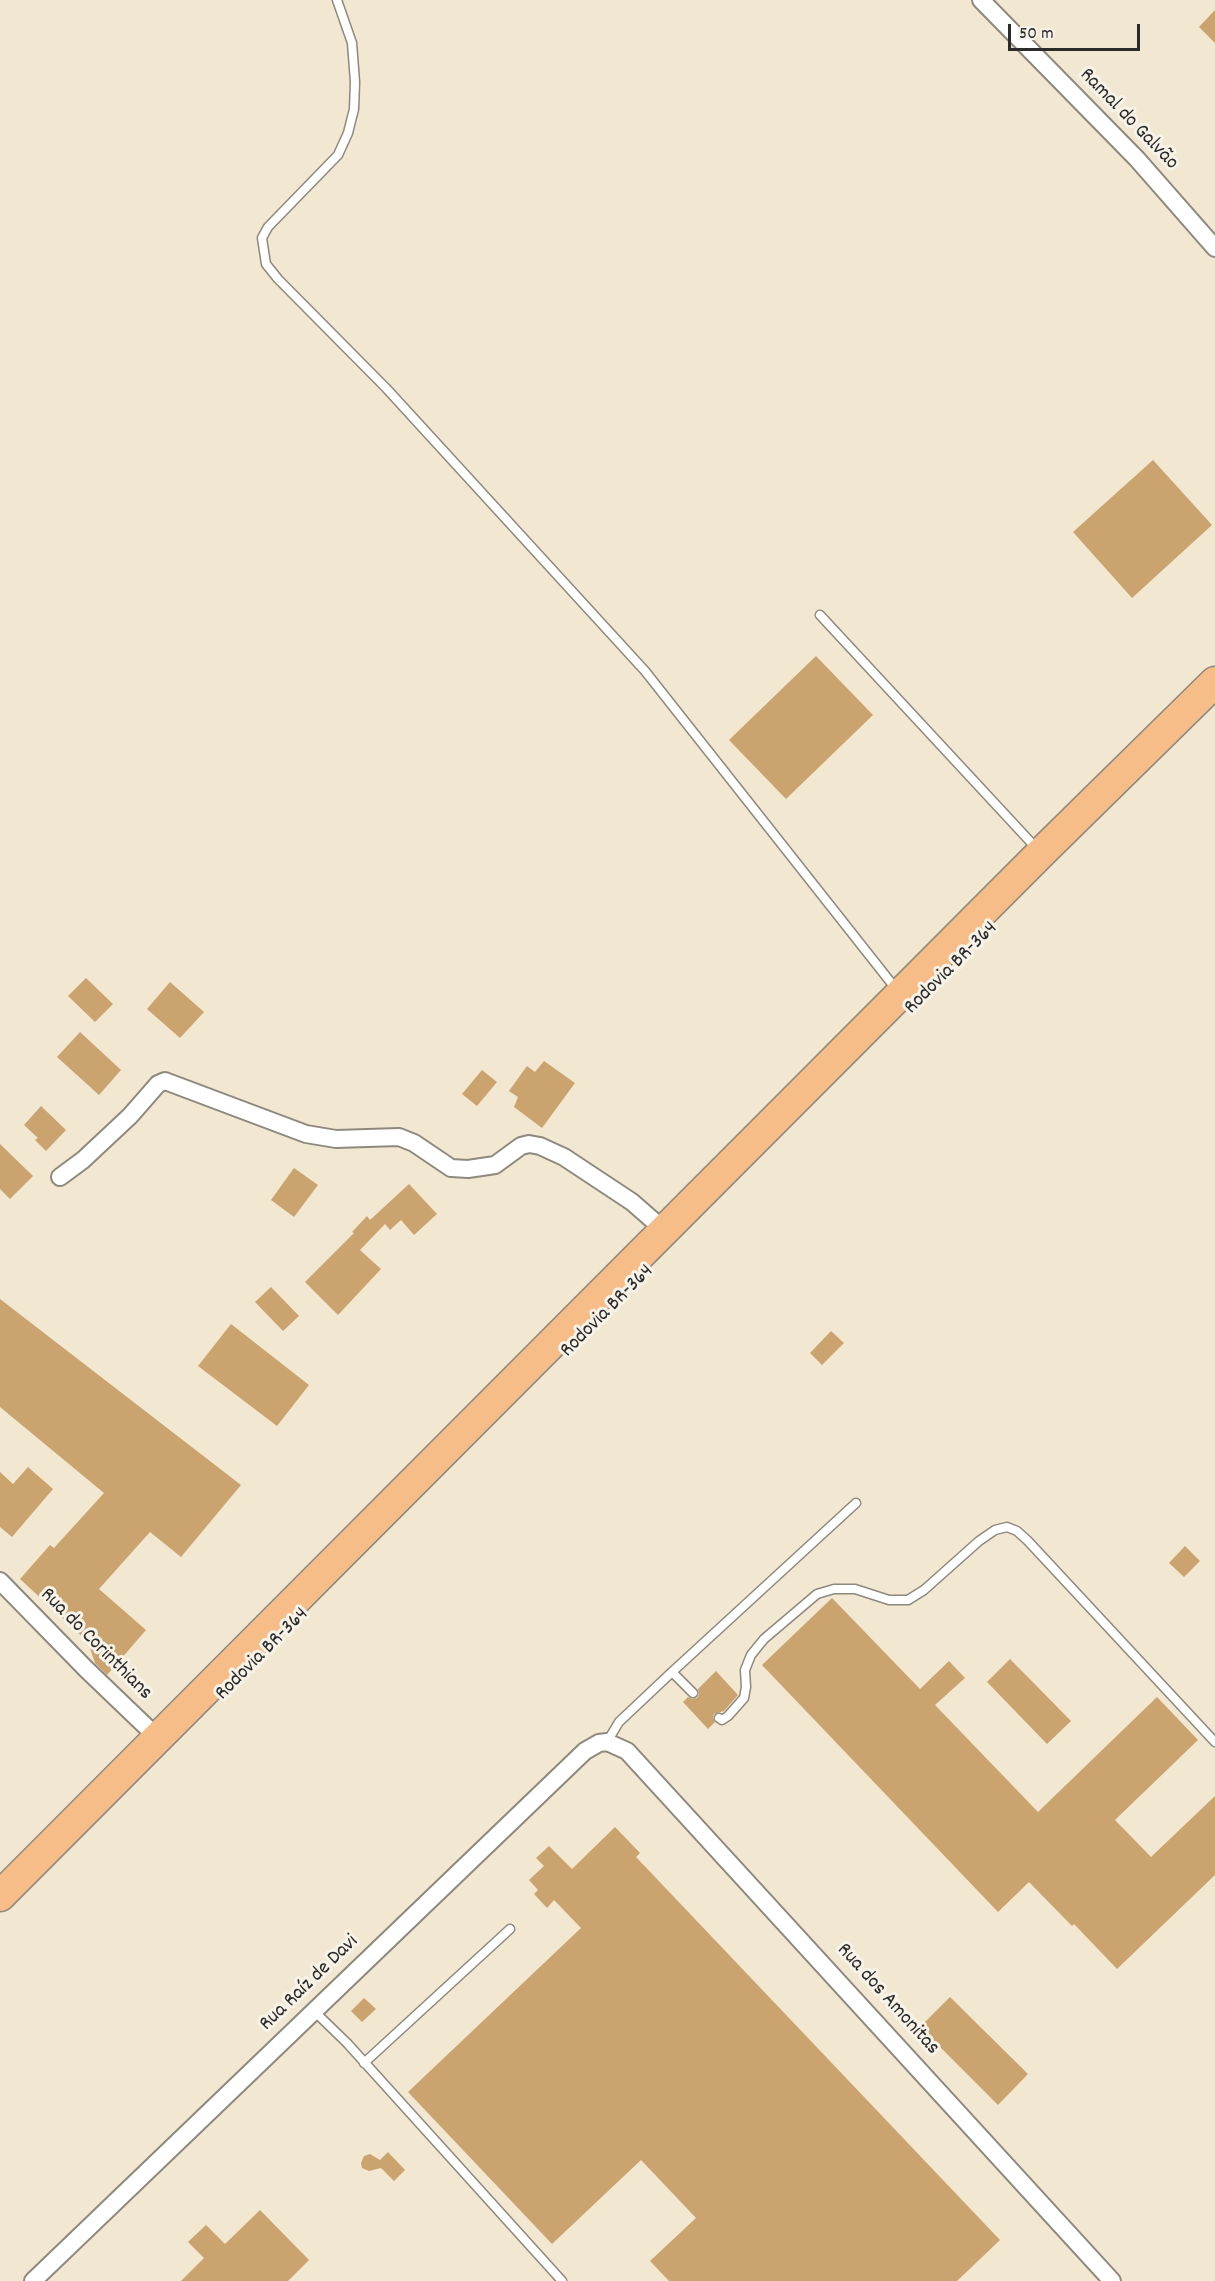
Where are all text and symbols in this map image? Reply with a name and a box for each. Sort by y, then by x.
scale bar [1011,12,1143,50]
text: 50 m [1019,22,1054,47]
street label: Ramal do Galvão [1073,64,1183,176]
street label: Rodovia BR-364 [900,917,1004,1021]
street label: Rodovia BR-364 [556,1260,660,1364]
street label: Rua do Corinthians [34,1584,156,1706]
street label: Rodovia BR-364 [211,1603,315,1707]
street label: Rua Raíz de Davi [255,1931,365,2037]
street label: Rua dos Amonitas [830,1939,944,2061]

